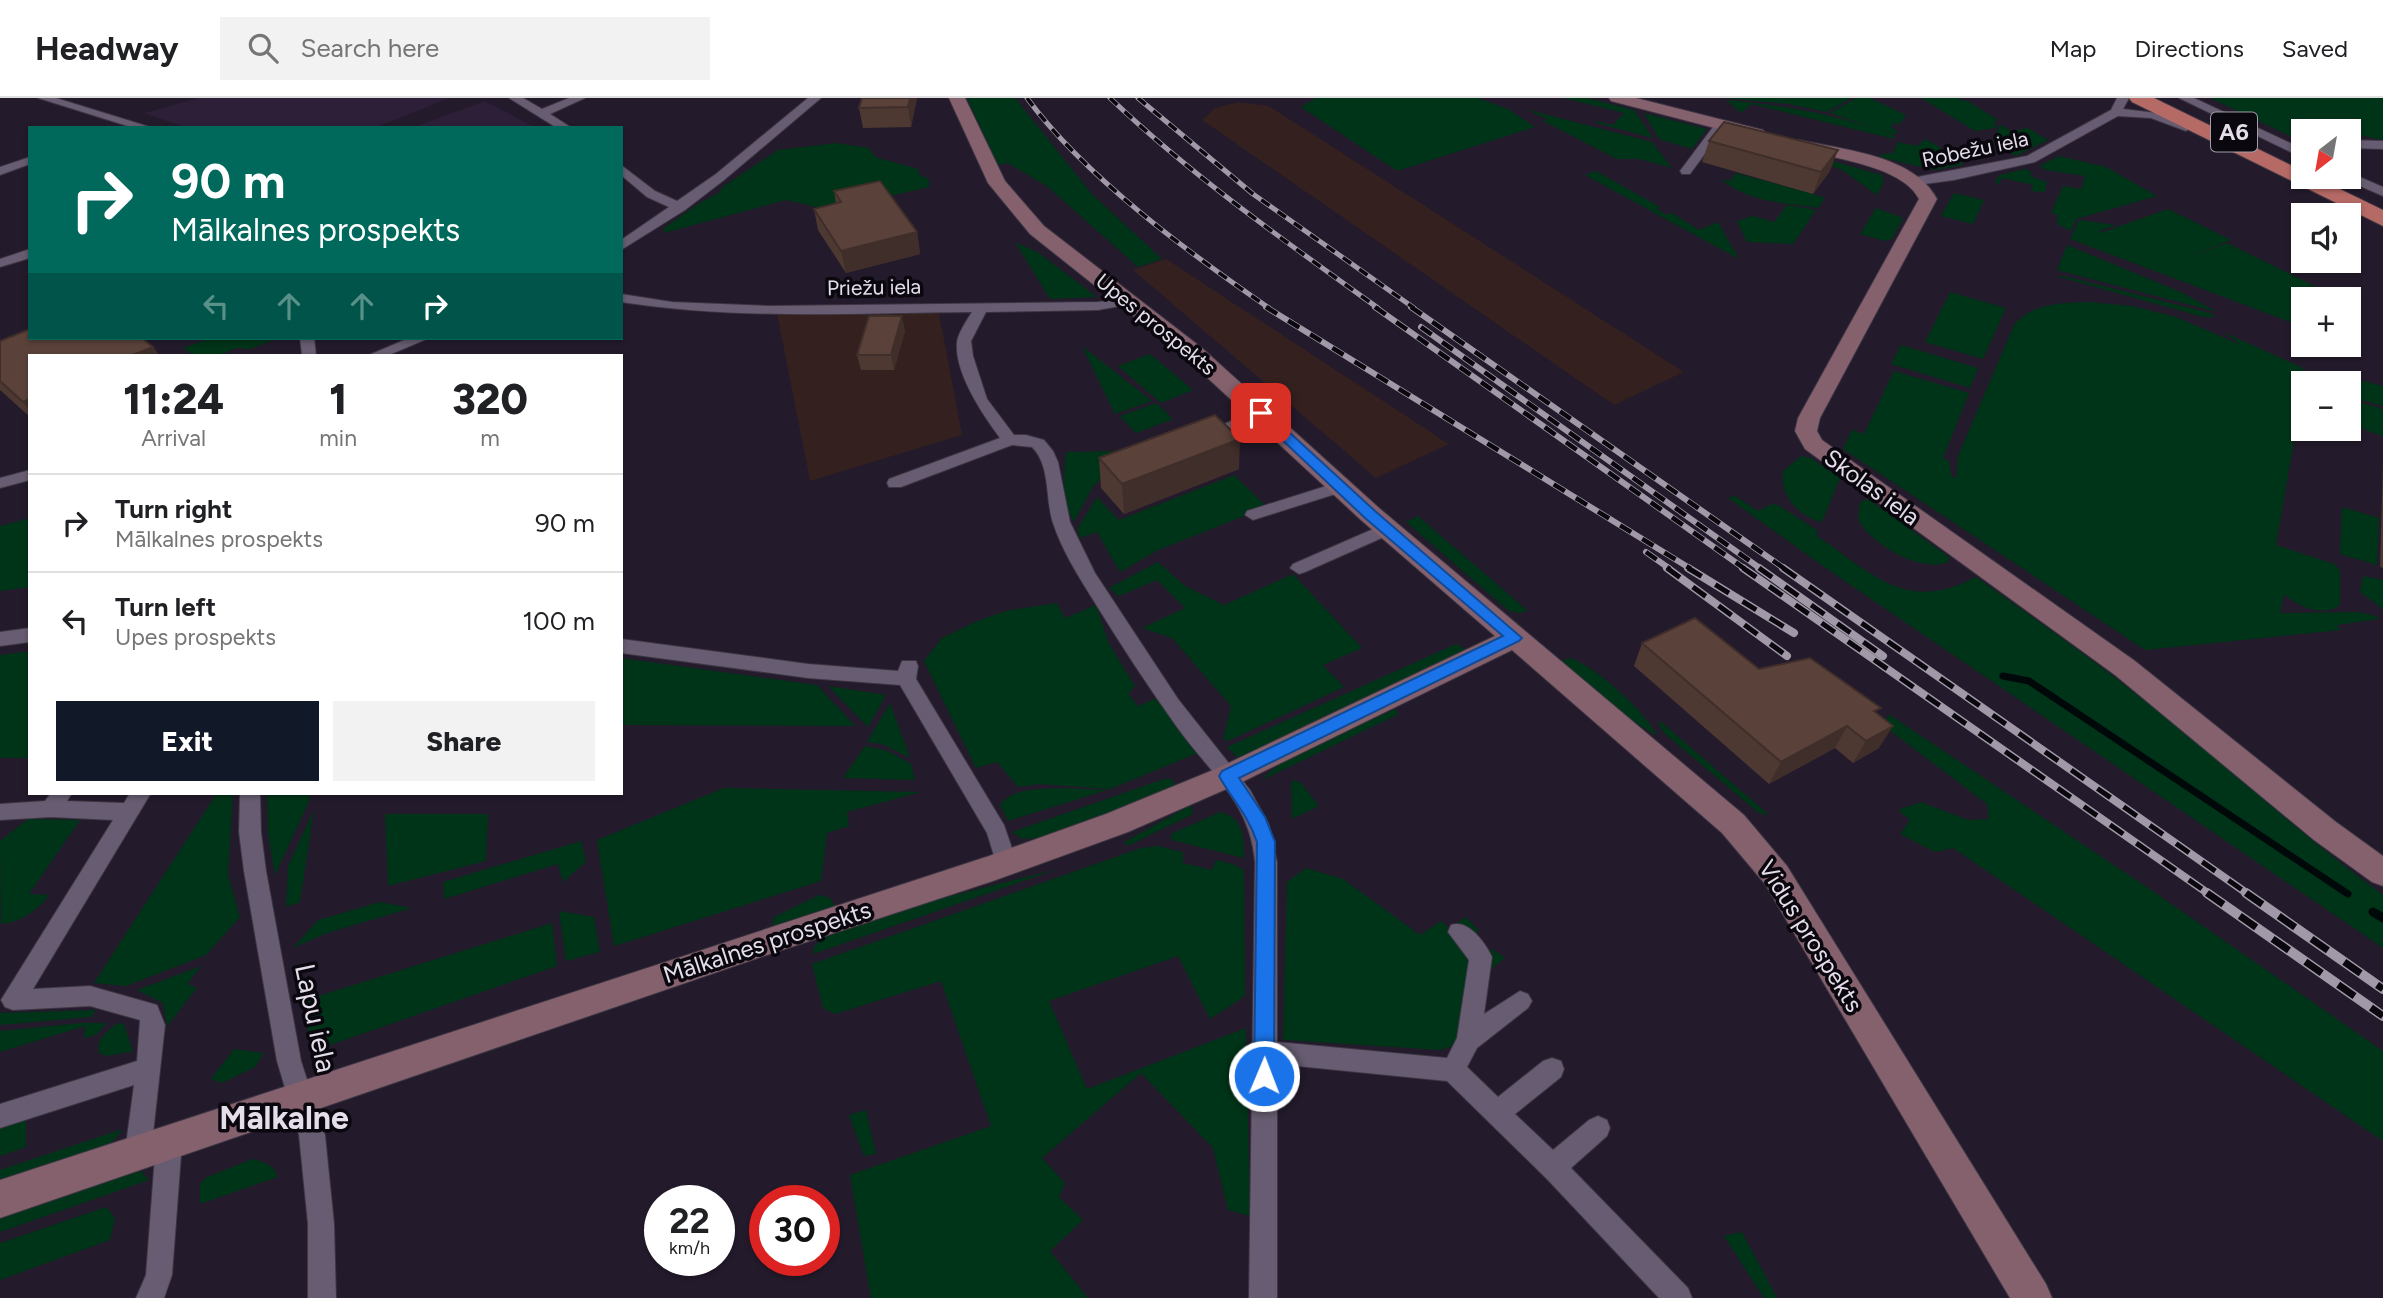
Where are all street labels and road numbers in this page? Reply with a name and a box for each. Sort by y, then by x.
road number: A6 [2211,112,2257,152]
street label: Robežu iela [1920,126,2030,172]
street label: Upes prospekts [1091,268,1221,380]
street label: Priežu iela [827,274,921,300]
street label: Skolas iela [1819,443,1925,531]
street label: Vidus prospekts [1753,855,1869,1017]
street label: Mālkalnes prospekts [659,895,875,989]
street label: Lapu iela [288,961,344,1075]

